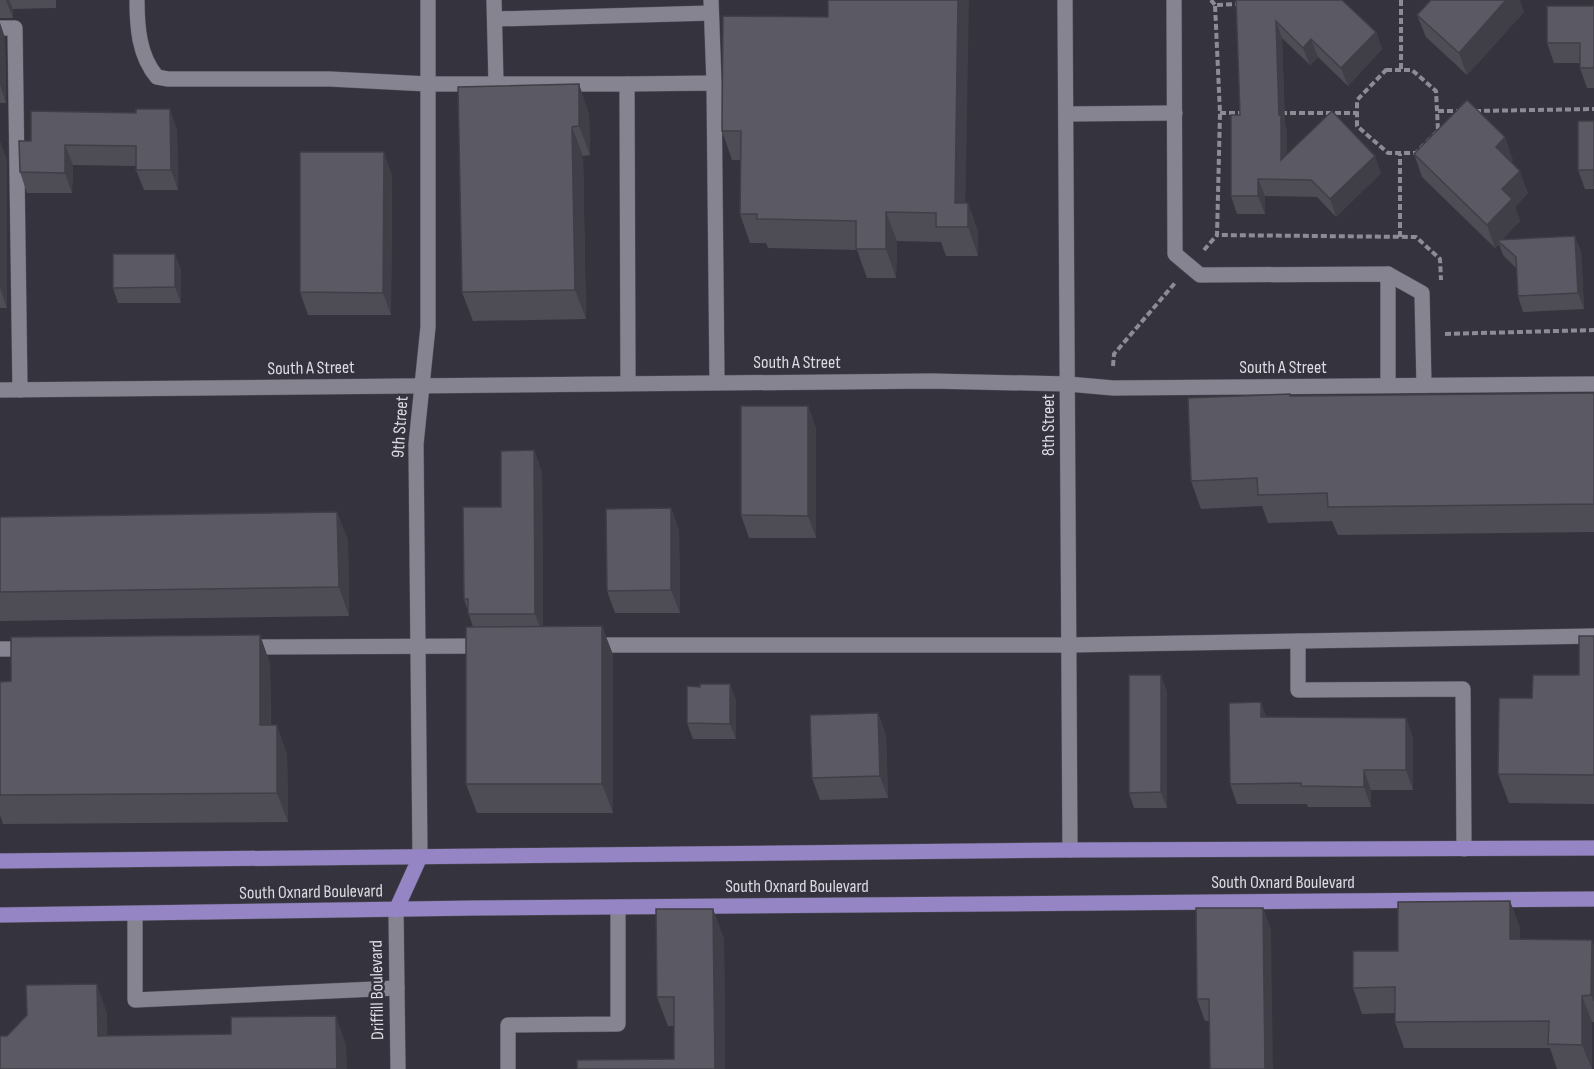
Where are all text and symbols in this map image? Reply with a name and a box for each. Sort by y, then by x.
street label: South A Street [753,352,841,373]
street label: South A Street [267,357,355,379]
street label: South A Street [1239,357,1327,378]
street label: 8th Street [1038,394,1059,456]
street label: 9th Street [387,395,413,459]
street label: South Oxnard Boulevard [1211,872,1355,893]
street label: South Oxnard Boulevard [725,876,869,897]
street label: South Oxnard Boulevard [239,880,383,904]
street label: Driffill Boulevard [366,940,388,1040]

